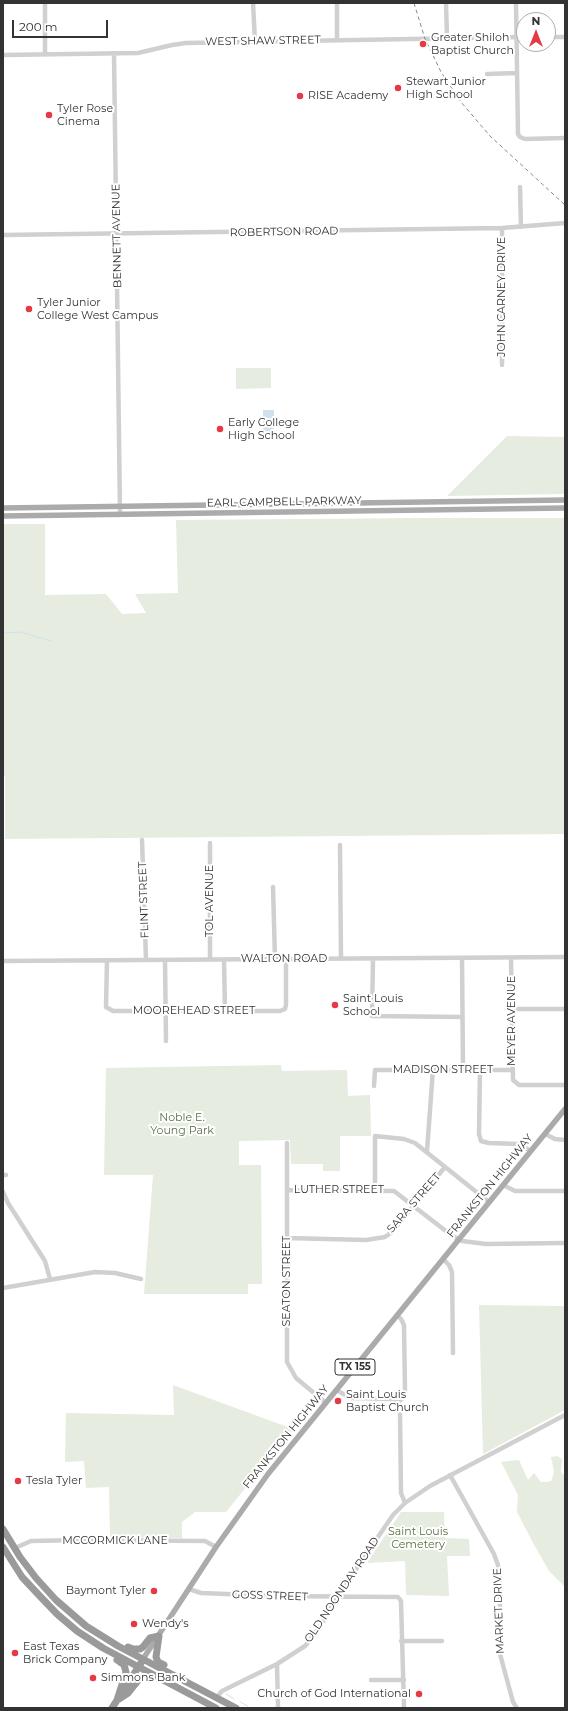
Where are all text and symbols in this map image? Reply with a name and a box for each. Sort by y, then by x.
scale bar [14,12,110,38]
north arrow [516,12,556,52]
text: N [532,14,540,28]
text: 200 m [19,19,58,34]
place label: Greater Shiloh Baptist Church [431,31,514,57]
street label: WEST SHAW STREET [205,33,321,49]
marker: Greater Shiloh Baptist Church [418,39,428,49]
place label: Stewart Junior High School [406,75,486,101]
marker: Stewart Junior High School [393,83,403,93]
place label: RISE Academy [308,89,388,103]
marker: RISE Academy [295,91,305,101]
place label: Tyler Rose Cinema [57,102,113,128]
marker: Tyler Rose Cinema [44,110,54,120]
street label: BENNETT AVENUE [109,184,125,288]
street label: ROBERTSON ROAD [230,224,338,240]
street label: JOHN CARNEY DRIVE [495,237,509,357]
place label: Tyler Junior College West Campus [37,296,158,322]
marker: Tyler Junior College West Campus [24,304,34,314]
place label: Early College High School [228,416,299,442]
marker: Early College High School [215,424,225,434]
street label: EARL CAMPBELL PARKWAY [207,494,361,510]
street label: FLINT STREET [136,861,152,939]
street label: TOL AVENUE [203,865,217,937]
street label: WALTON ROAD [241,952,327,966]
street label: MEYER AVENUE [505,976,519,1066]
place label: Saint Louis School [343,992,403,1018]
marker: Saint Louis School [330,1000,340,1010]
street label: MOOREHEAD STREET [133,1004,255,1018]
street label: MADISON STREET [393,1063,493,1077]
park label: Noble E. Young Park [150,1111,214,1137]
street label: FRANKSTON HIGHWAY [444,1132,536,1240]
street label: SARA STREET [384,1170,444,1236]
street label: LUTHER STREET [294,1183,384,1197]
street label: SEATON STREET [280,1236,294,1326]
road number: TX 155 [335,1359,375,1375]
street label: FRANKSTON HIGHWAY [240,1383,332,1491]
place label: Saint Louis Baptist Church [346,1388,429,1414]
marker: Saint Louis Baptist Church [333,1396,343,1406]
place label: Tesla Tyler [26,1474,82,1488]
marker: Tesla Tyler [13,1476,23,1486]
park label: Saint Louis Cemetery [388,1525,448,1551]
street label: MCCORMICK LANE [62,1534,168,1548]
street label: OLD NOONDAY ROAD [302,1535,382,1645]
street label: MARKET DRIVE [491,1568,507,1654]
place label: Baymont Tyler [66,1584,146,1598]
marker: Baymont Tyler [149,1586,159,1596]
street label: GOSS STREET [232,1588,308,1604]
place label: Wendy's [142,1617,189,1631]
marker: Wendy's [129,1619,139,1629]
place label: East Texas Brick Company [23,1640,107,1666]
marker: East Texas Brick Company [10,1648,20,1658]
place label: Simmons Bank [101,1671,185,1685]
marker: Simmons Bank [88,1673,98,1683]
place label: Church of God International [257,1687,411,1701]
marker: Church of God International [414,1689,424,1699]

